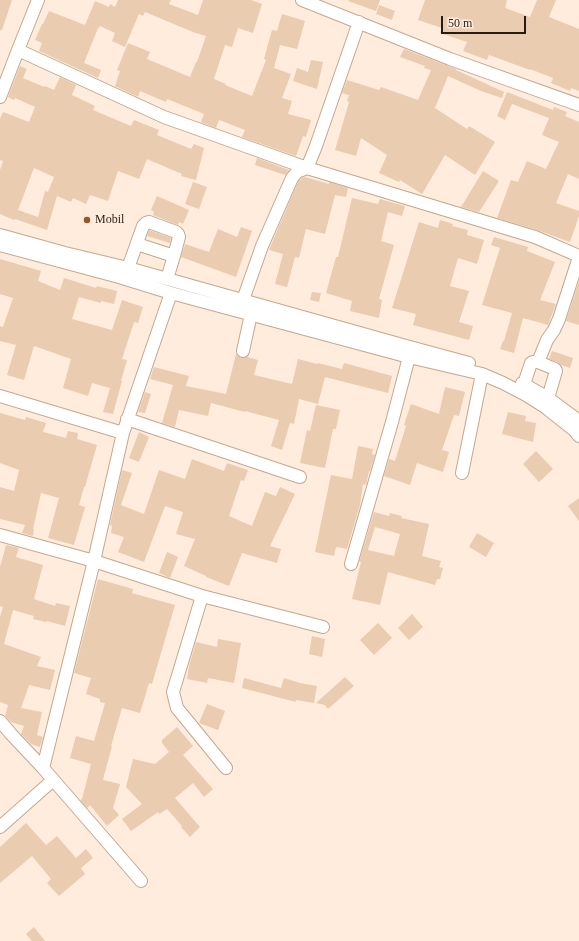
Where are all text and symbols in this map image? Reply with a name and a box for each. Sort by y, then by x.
scale bar [443,8,528,34]
text: 50 m [448,16,472,30]
place label: Mobil [95,213,124,227]
marker: Mobil [82,215,92,225]

